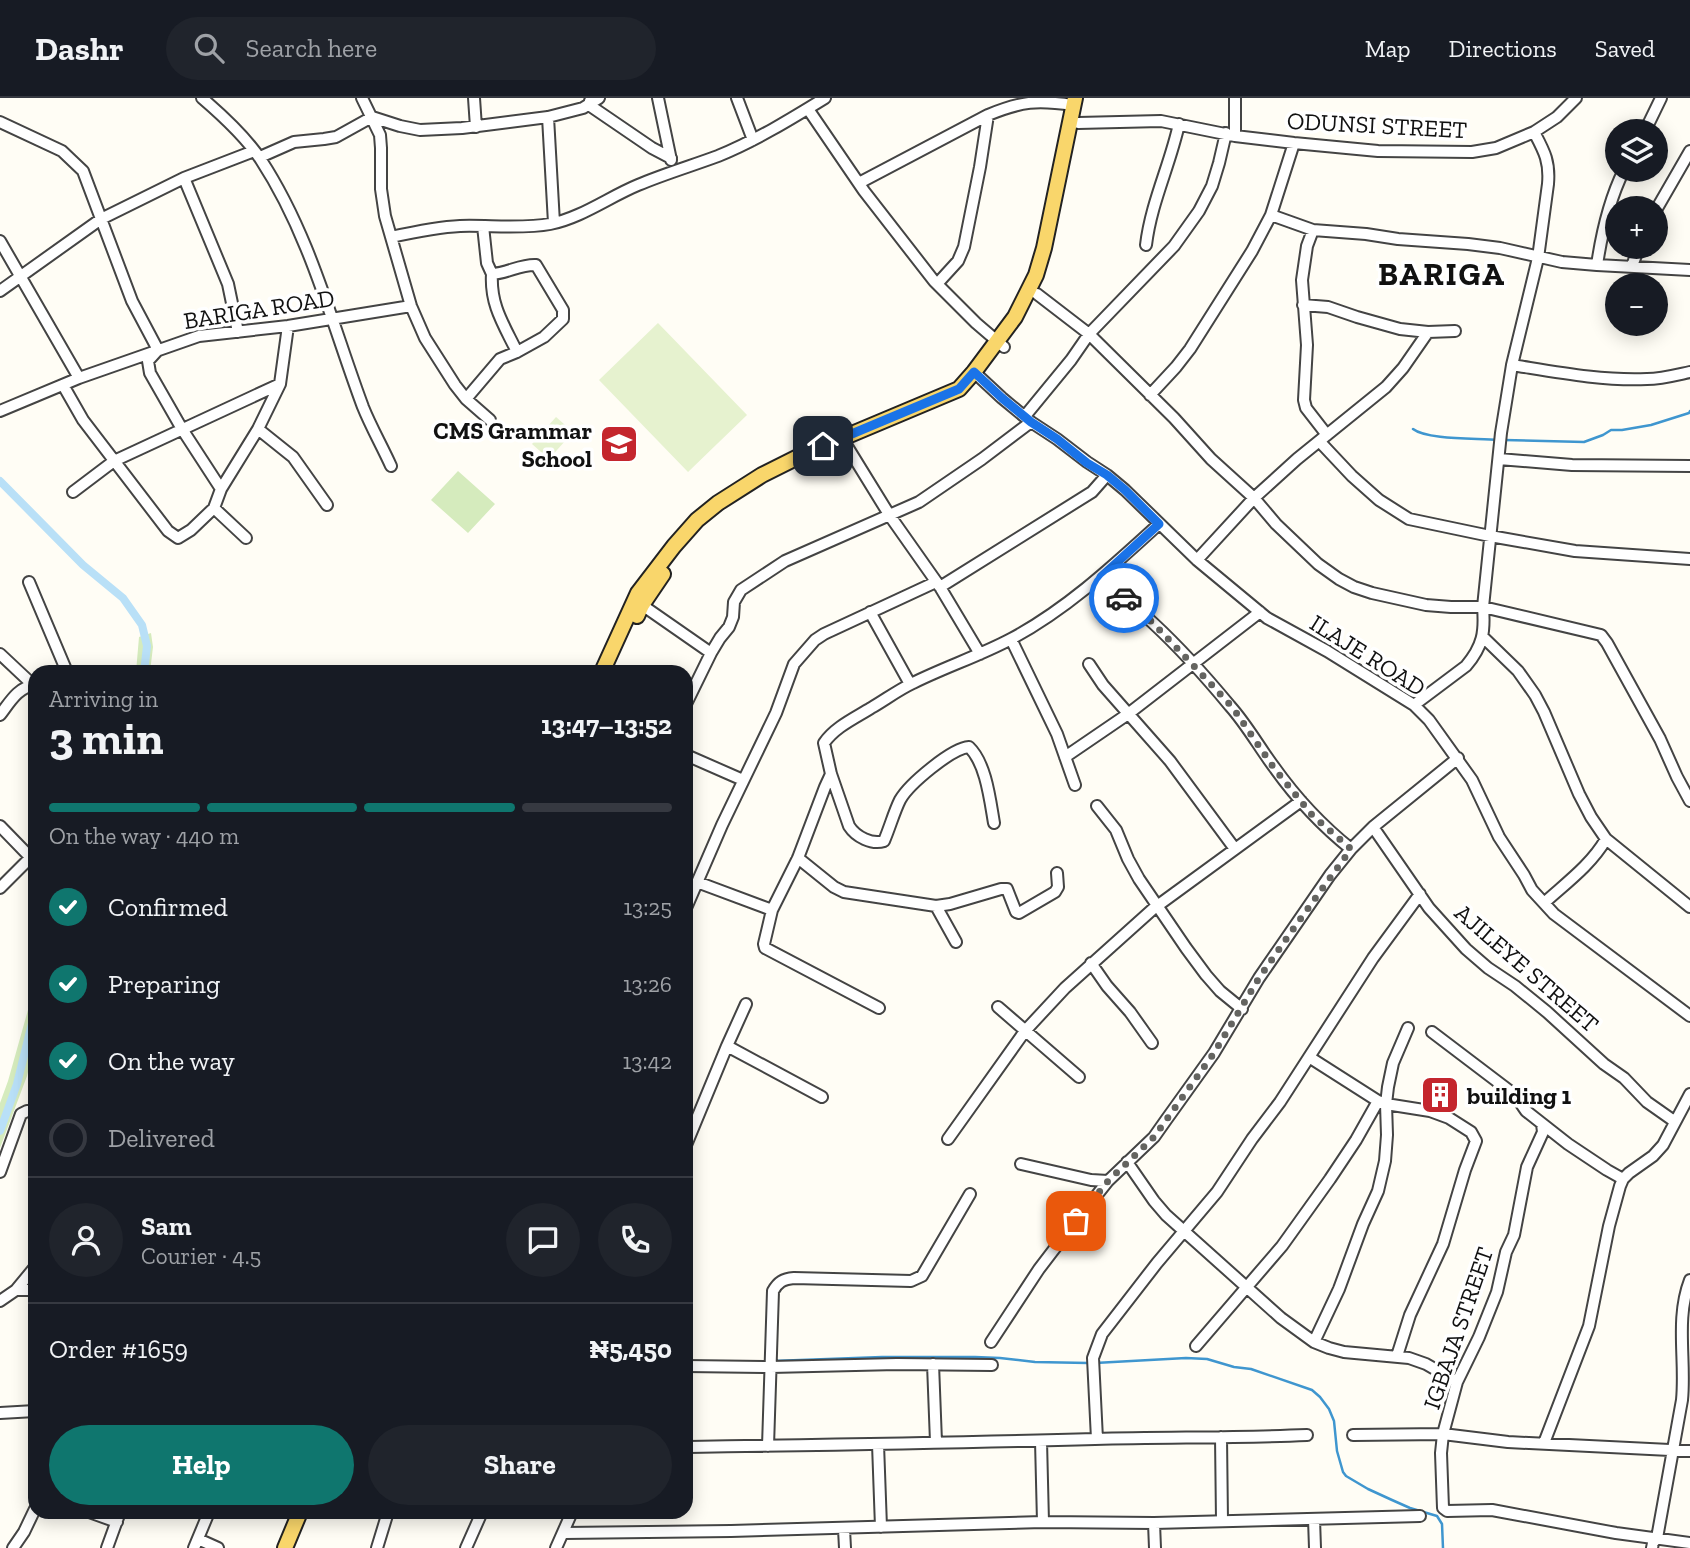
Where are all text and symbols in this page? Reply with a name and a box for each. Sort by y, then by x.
search box [166,17,656,80]
text: Dashr [35,29,124,68]
icon: search [190,29,228,67]
text: Search here [246,32,377,64]
text: Map [1365,34,1411,63]
text: Directions [1449,34,1557,63]
text: Saved [1595,34,1655,63]
street label: ODUNSI STREET [1286,106,1468,144]
map controls [1605,119,1668,336]
button: layers [1605,119,1668,182]
button: + [1605,196,1668,259]
district label: BARIGA [1378,255,1506,293]
button: − [1605,273,1668,336]
street label: BARIGA ROAD [182,283,336,335]
place label: CMS Grammar School [433,416,592,473]
pin [793,416,853,476]
school or university icon: CMS Grammar School [598,423,640,465]
icon: home [804,427,842,465]
courier [1089,563,1159,633]
icon: car [1105,579,1143,617]
street label: ILAJE ROAD [1305,608,1431,702]
text: Arriving in [49,685,158,713]
text: 13:47–13:52 [541,709,672,741]
text: 3 min [49,711,163,766]
text: On the way · 440 m [49,822,239,850]
icon: check [49,888,87,926]
text: Confirmed [108,891,228,923]
text: 13:25 [623,893,672,921]
street label: AJILEYE STREET [1449,898,1605,1038]
icon: check [49,965,87,1003]
text: Preparing [108,968,220,1000]
text: 13:26 [623,970,672,998]
icon: check [49,1042,87,1080]
text: On the way [108,1045,235,1077]
text: 13:42 [623,1047,672,1075]
building icon: building 1 [1419,1074,1461,1116]
place label: building 1 [1466,1081,1571,1110]
text: Delivered [108,1122,215,1154]
pin [1046,1191,1106,1251]
icon: bag [1057,1202,1095,1240]
button: person [49,1203,123,1277]
button: chat [506,1203,580,1277]
button: phone [598,1203,672,1277]
text: Sam [141,1210,191,1242]
text: Courier · 4.5 [141,1242,261,1270]
street label: IGBAJA STREET [1417,1243,1499,1413]
text: Order #1659 [49,1333,188,1365]
text: ₦5,450 [589,1333,672,1365]
button: Help [49,1425,354,1505]
button: Share [368,1425,672,1505]

